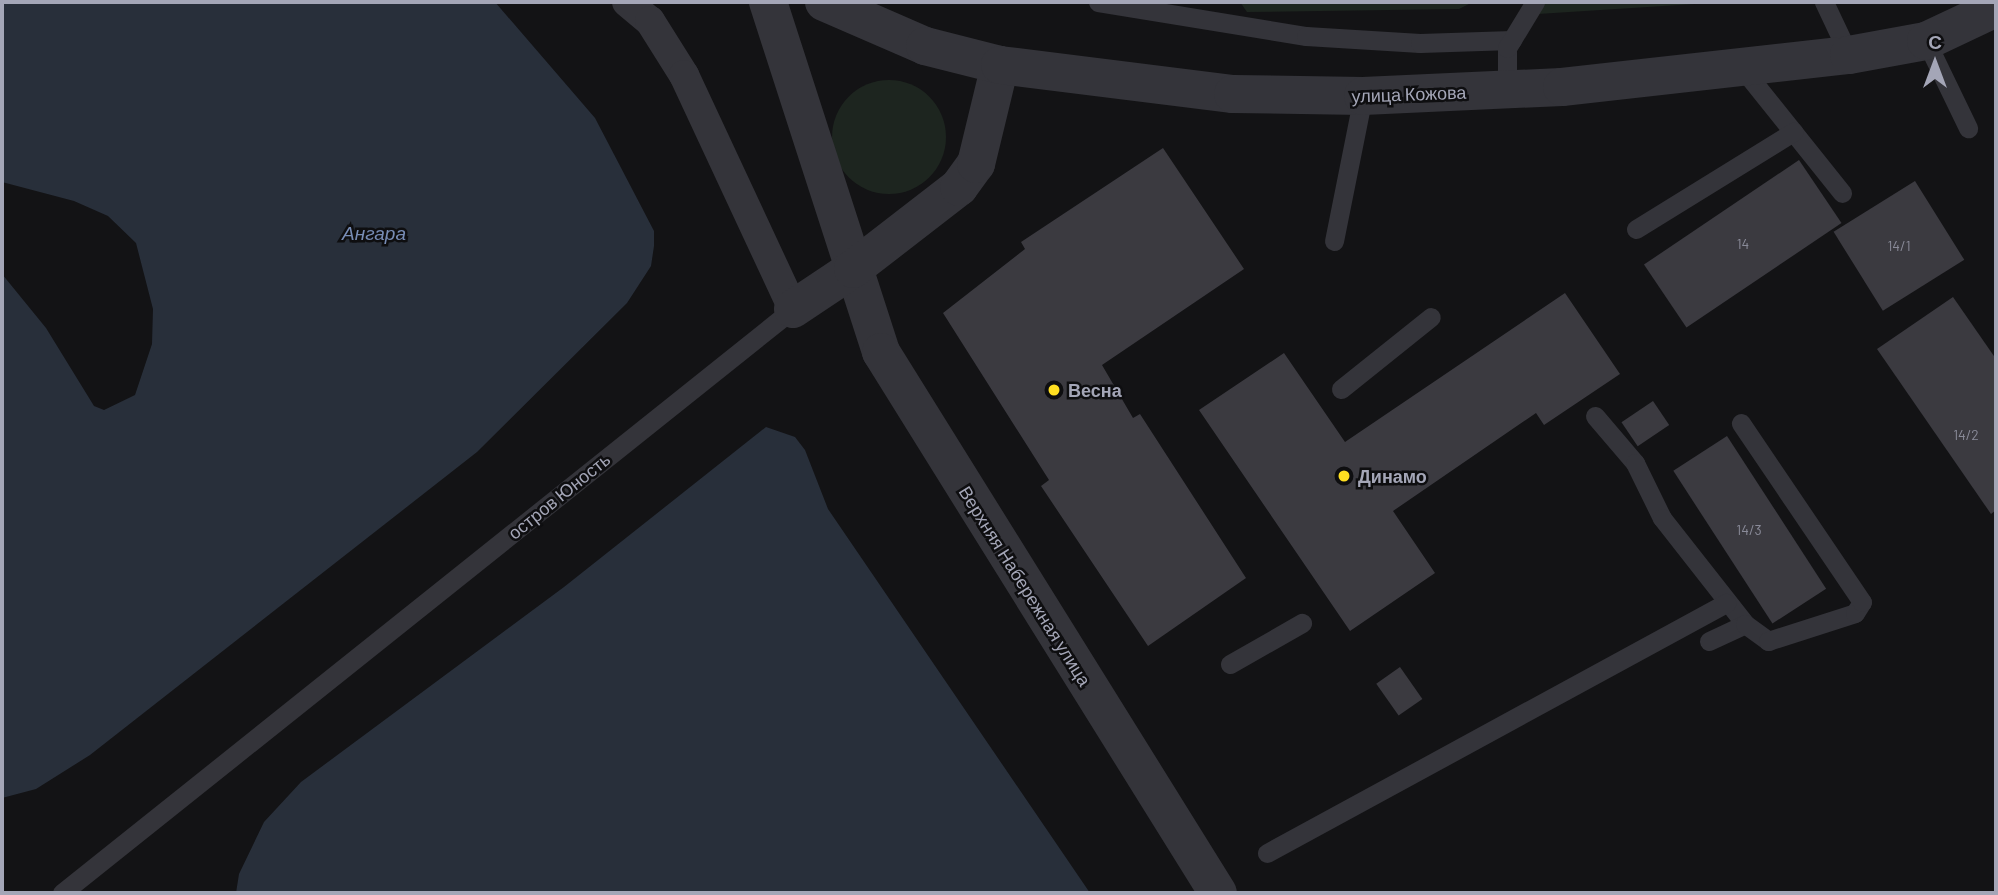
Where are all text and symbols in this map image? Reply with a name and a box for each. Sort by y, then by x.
north arrow [1900,28,1970,98]
text: С [1928,30,1942,53]
street label: улица Кожова [1351,81,1467,107]
water label: Ангара [342,222,406,244]
house number: 14 [1737,236,1749,252]
house number: 14/1 [1887,238,1911,254]
place label: Весна [1068,379,1122,401]
marker: Весна [1046,382,1062,398]
house number: 14/2 [1953,427,1979,443]
street label: остров Юность [504,448,614,544]
place label: Динамо [1358,465,1427,487]
marker: Динамо [1336,468,1352,484]
street label: Верхняя Набережная улица [954,482,1096,690]
house number: 14/3 [1736,522,1762,538]

